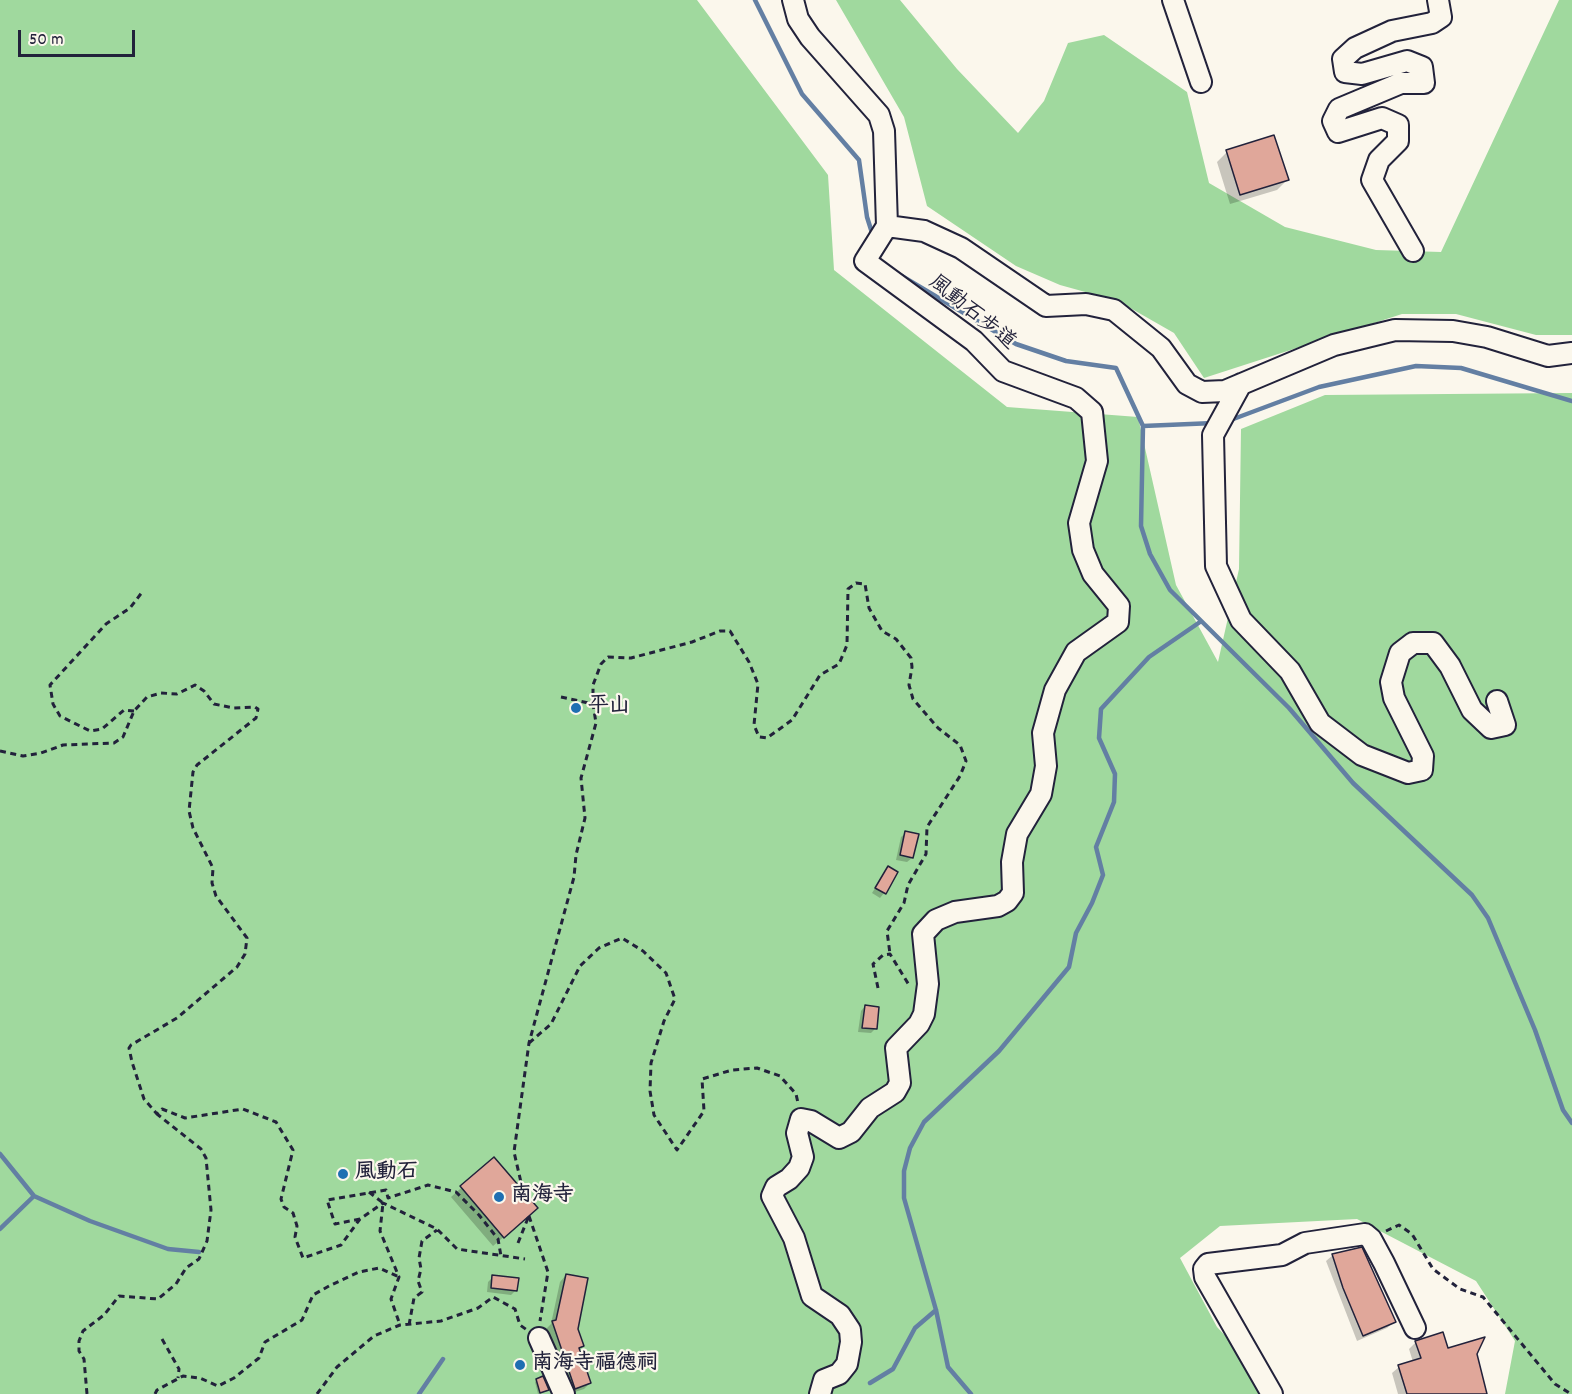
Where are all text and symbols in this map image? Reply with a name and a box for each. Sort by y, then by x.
scale bar [21,18,138,56]
text: 50 m [29,28,64,53]
street label: 風動石步道 [922,271,1020,357]
place label: 平山 [588,695,630,721]
marker: 平山 [569,701,583,715]
place label: 風動石 [355,1161,418,1187]
marker: 風動石 [336,1167,350,1181]
place label: 南海寺 [511,1184,574,1210]
marker: 南海寺 [492,1190,506,1204]
place label: 南海寺福德祠 [532,1352,658,1378]
marker: 南海寺福德祠 [513,1358,527,1372]

